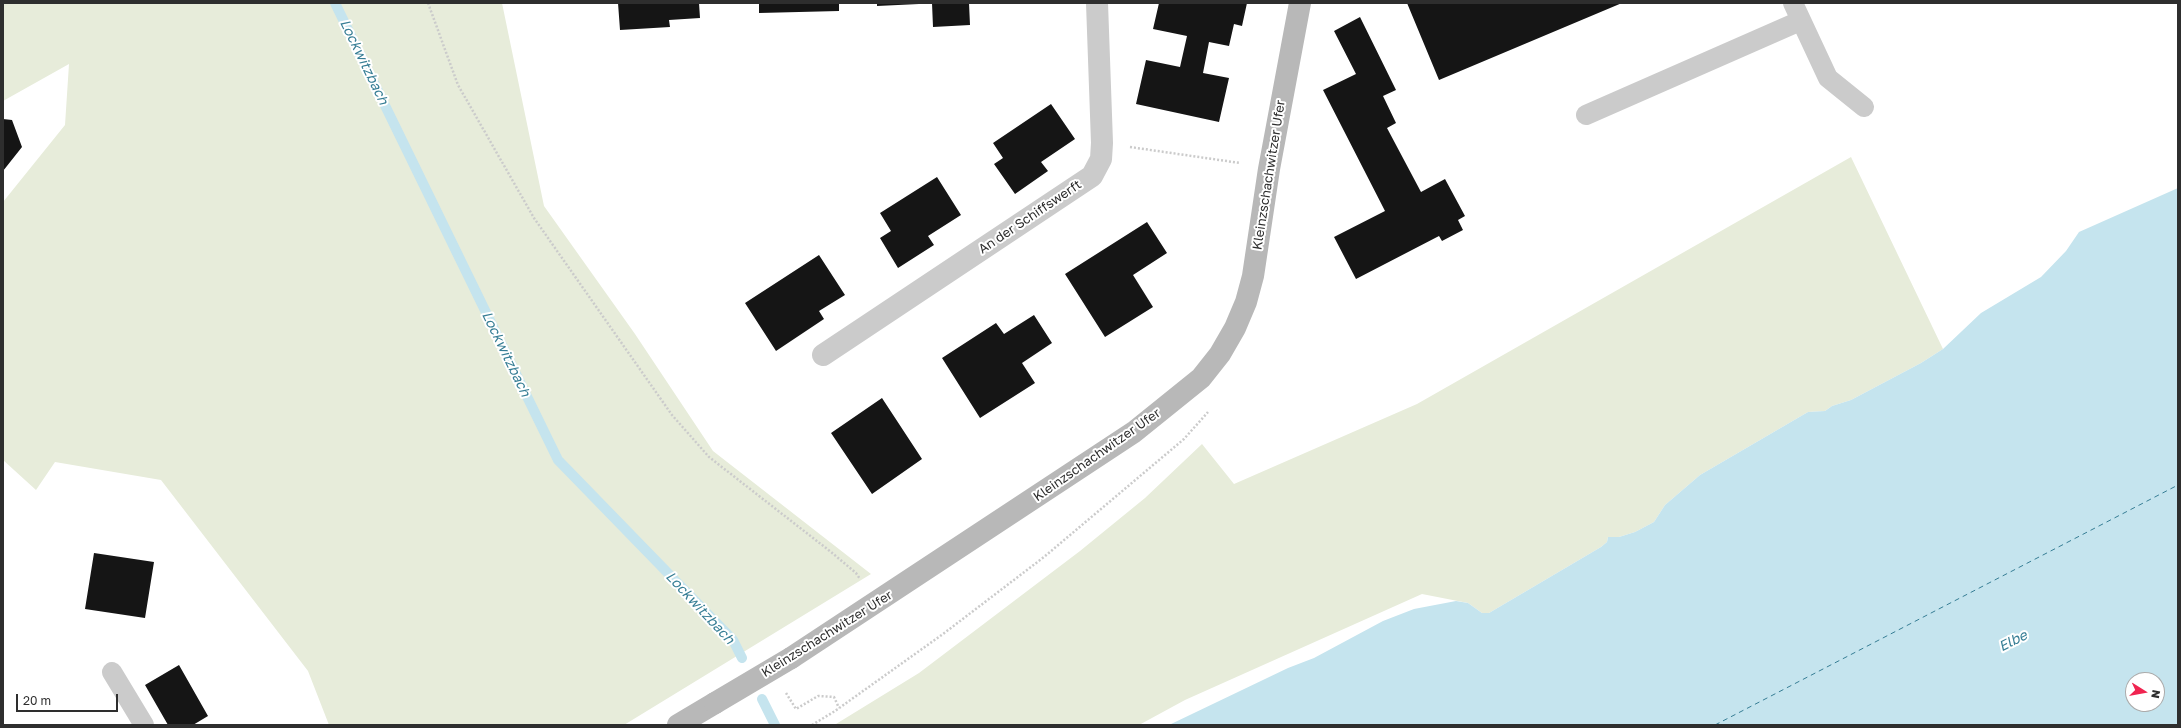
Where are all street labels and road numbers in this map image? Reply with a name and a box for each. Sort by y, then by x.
street label: Kleinzschachwitzer Ufer [1249,99,1289,251]
street label: An der Schiffswerft [976,177,1084,257]
street label: Kleinzschachwitzer Ufer [1030,405,1164,505]
street label: Kleinzschachwitzer Ufer [759,587,895,681]

